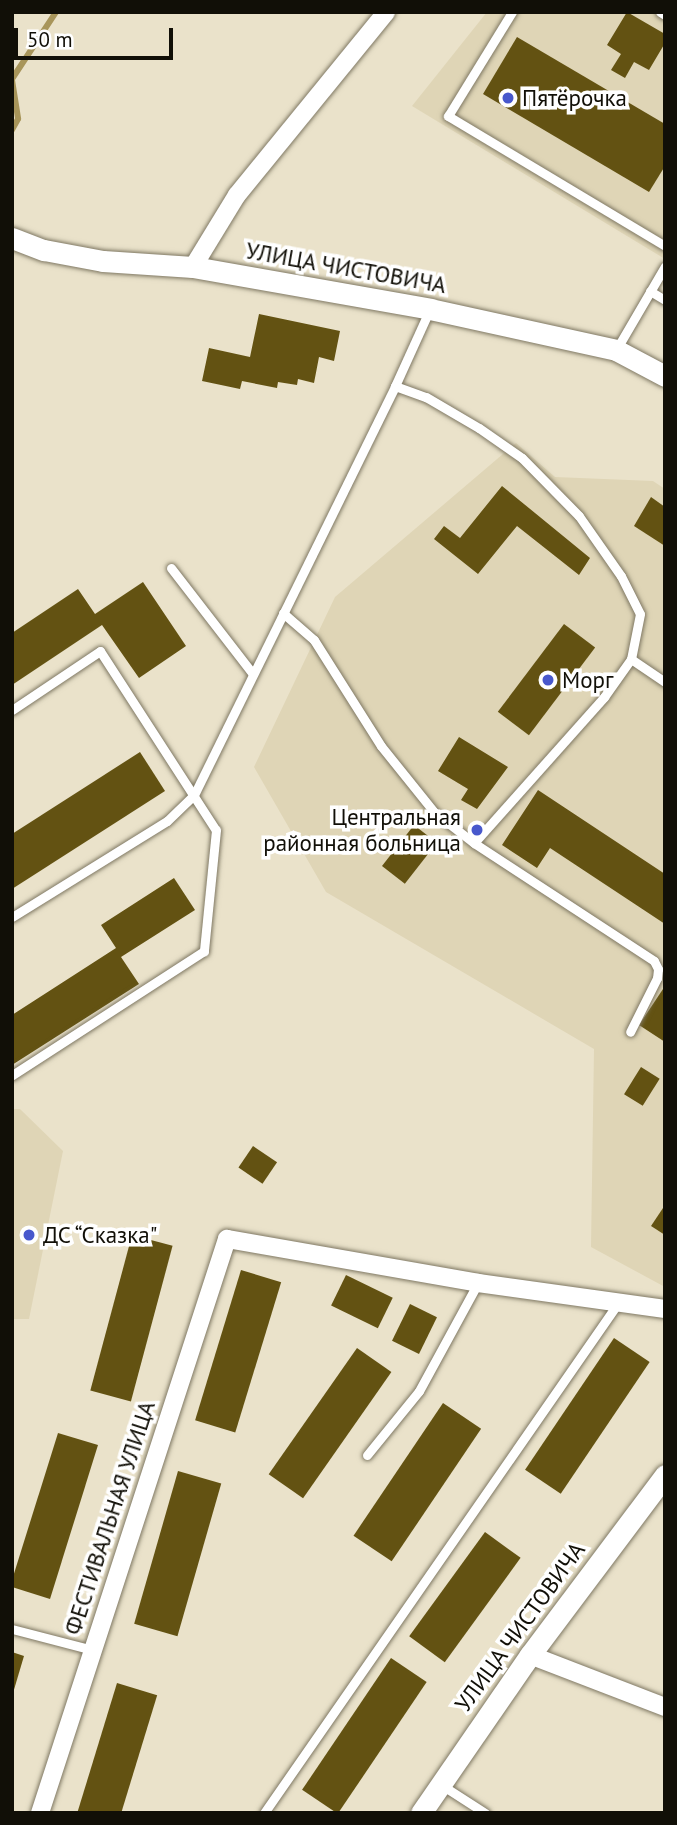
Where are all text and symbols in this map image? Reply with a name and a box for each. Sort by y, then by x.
scale bar [18,14,177,58]
text: 50 m [27,26,73,53]
place label: Пятёрочка [522,84,627,112]
marker: Пятёрочка [500,90,516,106]
street label: УЛИЦА ЧИСТОВИЧА [243,237,449,299]
place label: Морг [562,666,613,694]
marker: Морг [540,672,556,688]
place label: Центральная районная больница [263,803,461,857]
marker: Центральная районная больница [467,820,487,840]
place label: ДС “Сказка" [43,1221,160,1249]
marker: ДС “Сказка" [21,1227,37,1243]
street label: ФЕСТИВАЛЬНАЯ УЛИЦА [59,1397,161,1639]
street label: УЛИЦА ЧИСТОВИЧА [449,1536,591,1718]

